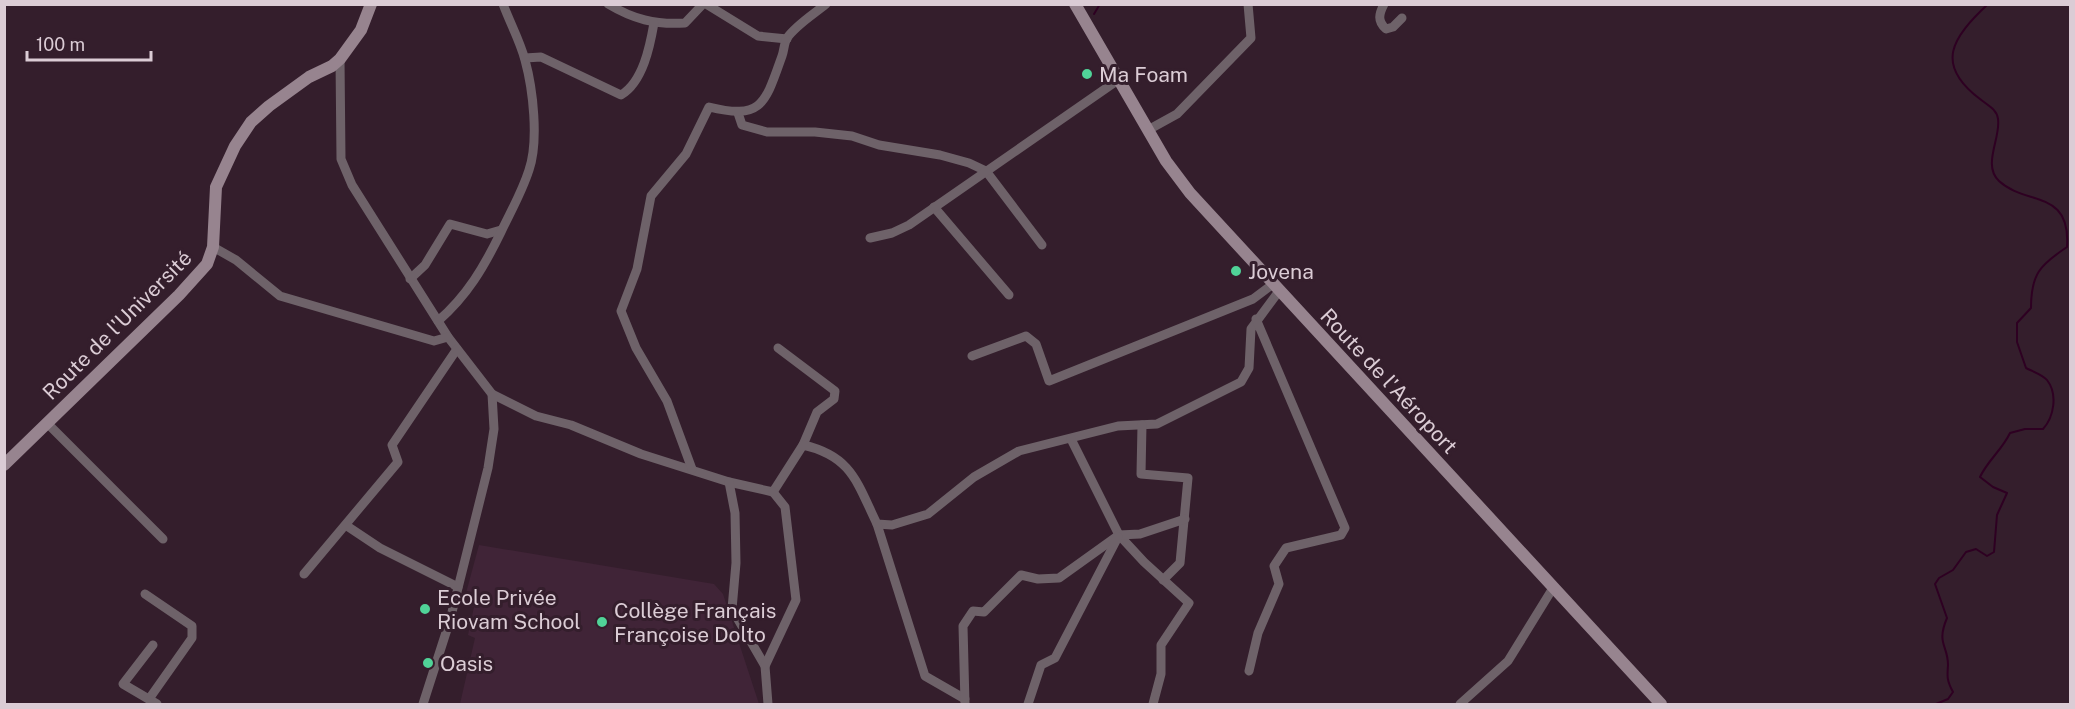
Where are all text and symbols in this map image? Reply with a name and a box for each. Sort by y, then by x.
scale bar [27,24,152,62]
text: 100 m [36,34,85,55]
place label: Ma Foam [1099,62,1188,87]
marker: Ma Foam [1080,67,1094,81]
street label: Route de l'Université [37,245,197,405]
place label: Jovena [1248,259,1314,284]
marker: Jovena [1229,264,1243,278]
street label: Route de l'Aéroport [1315,303,1463,459]
place label: Ecole Privée Riovam School [437,585,581,634]
place label: Collège Français Françoise Dolto [614,598,776,647]
marker: Ecole Privée Riovam School [418,602,432,616]
marker: Collège Français Françoise Dolto [595,615,609,629]
place label: Oasis [440,651,493,676]
marker: Oasis [421,656,435,670]

